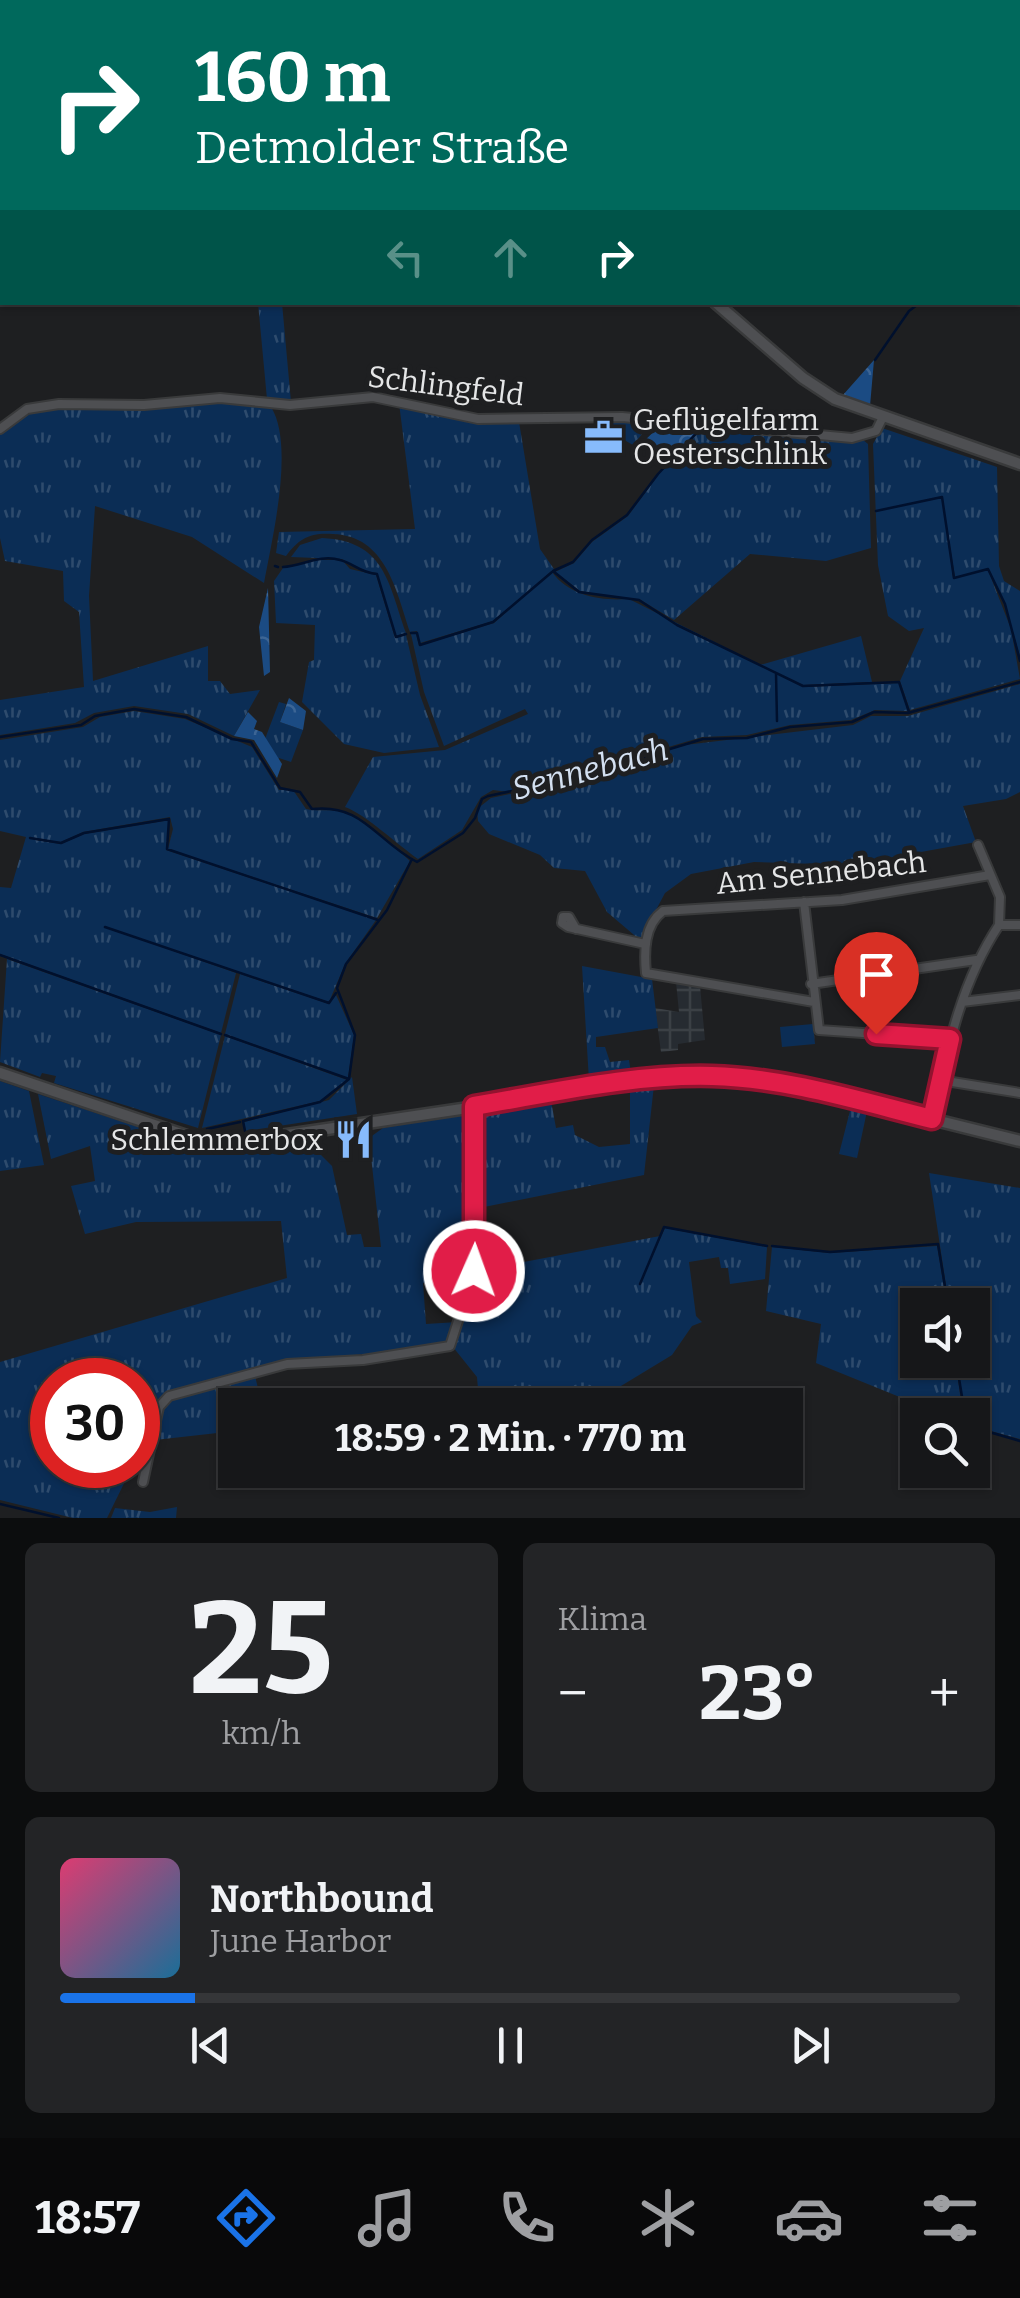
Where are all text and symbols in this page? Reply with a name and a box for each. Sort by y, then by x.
text: 160 m [195,36,390,120]
icon: right [30,40,160,170]
text: Detmolder Straße [195,121,569,175]
icon: left [378,230,433,285]
icon: ahead [483,230,538,285]
icon: right [588,230,643,285]
street label: Schlingfeld [366,359,526,413]
place label: Geflügelfarm Oesterschlink [633,402,827,472]
office icon: Geflügelfarm Oesterschlink [582,416,624,458]
water label: Sennebach [508,730,672,808]
street label: Am Sennebach [714,844,928,902]
pin [834,932,919,1035]
icon: arrive [849,947,904,1002]
restaurant icon: Schlemmerbox [332,1119,374,1161]
place label: Schlemmerbox [110,1122,323,1158]
position arrow [422,1219,526,1323]
map controls [900,1288,990,1488]
button: sound [900,1288,990,1378]
speed limit sign: 30 [30,1358,160,1488]
button: search [900,1398,990,1488]
text: 18:59 · 2 Min. · 770 m [335,1415,686,1461]
text: 25 [189,1571,333,1727]
text: Klima [558,1600,647,1638]
text: 23° [699,1649,817,1739]
text: − [558,1661,588,1727]
text: + [929,1661,960,1727]
text: km/h [222,1714,301,1752]
text: Northbound [210,1876,433,1922]
text: June Harbor [210,1922,391,1960]
icon: previous [183,2018,238,2073]
icon: pause [483,2018,538,2073]
icon: next [783,2018,838,2073]
icon: directions [211,2183,281,2253]
icon: music [352,2183,422,2253]
icon: phone [492,2183,562,2253]
icon: climate [633,2183,703,2253]
icon: car [774,2183,844,2253]
icon: filters [915,2183,985,2253]
text: 18:57 [35,2191,140,2245]

